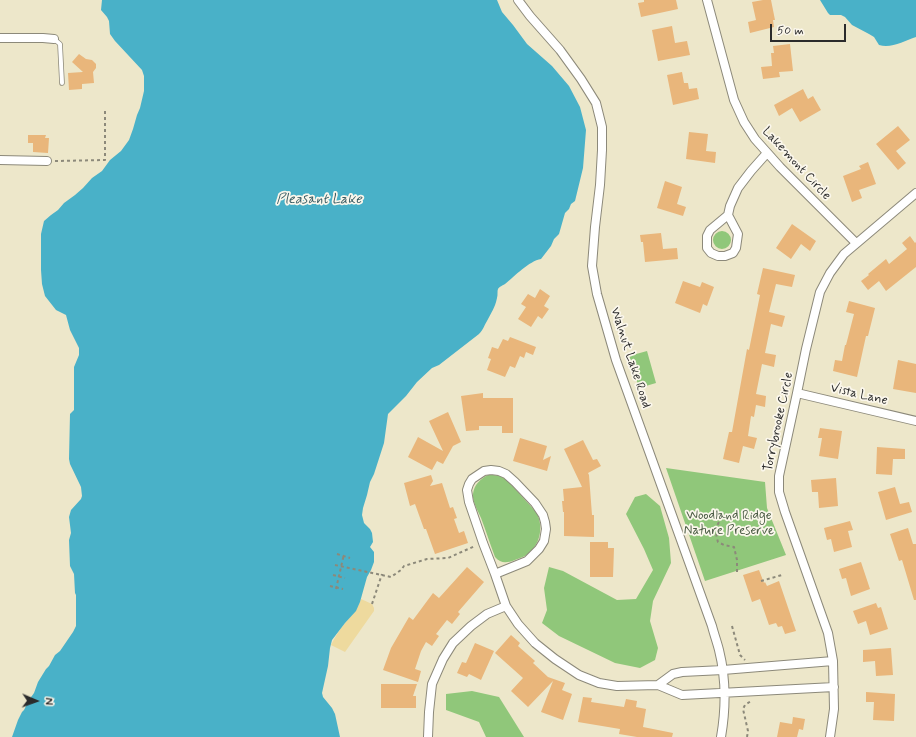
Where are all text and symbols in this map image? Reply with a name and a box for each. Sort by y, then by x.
scale bar [772,16,848,42]
text: 50 m [777,23,804,39]
street label: Lakemont Circle [758,124,834,204]
water label: Pleasant Lake [276,192,362,208]
street label: Walnut Lake Road [606,306,654,410]
street label: Torrybrooke Circle [761,371,797,473]
street label: Vista Lane [829,381,889,409]
park label: Woodland Ridge Nature Preserve [684,508,774,539]
north arrow [16,681,56,721]
text: N [41,698,55,705]

